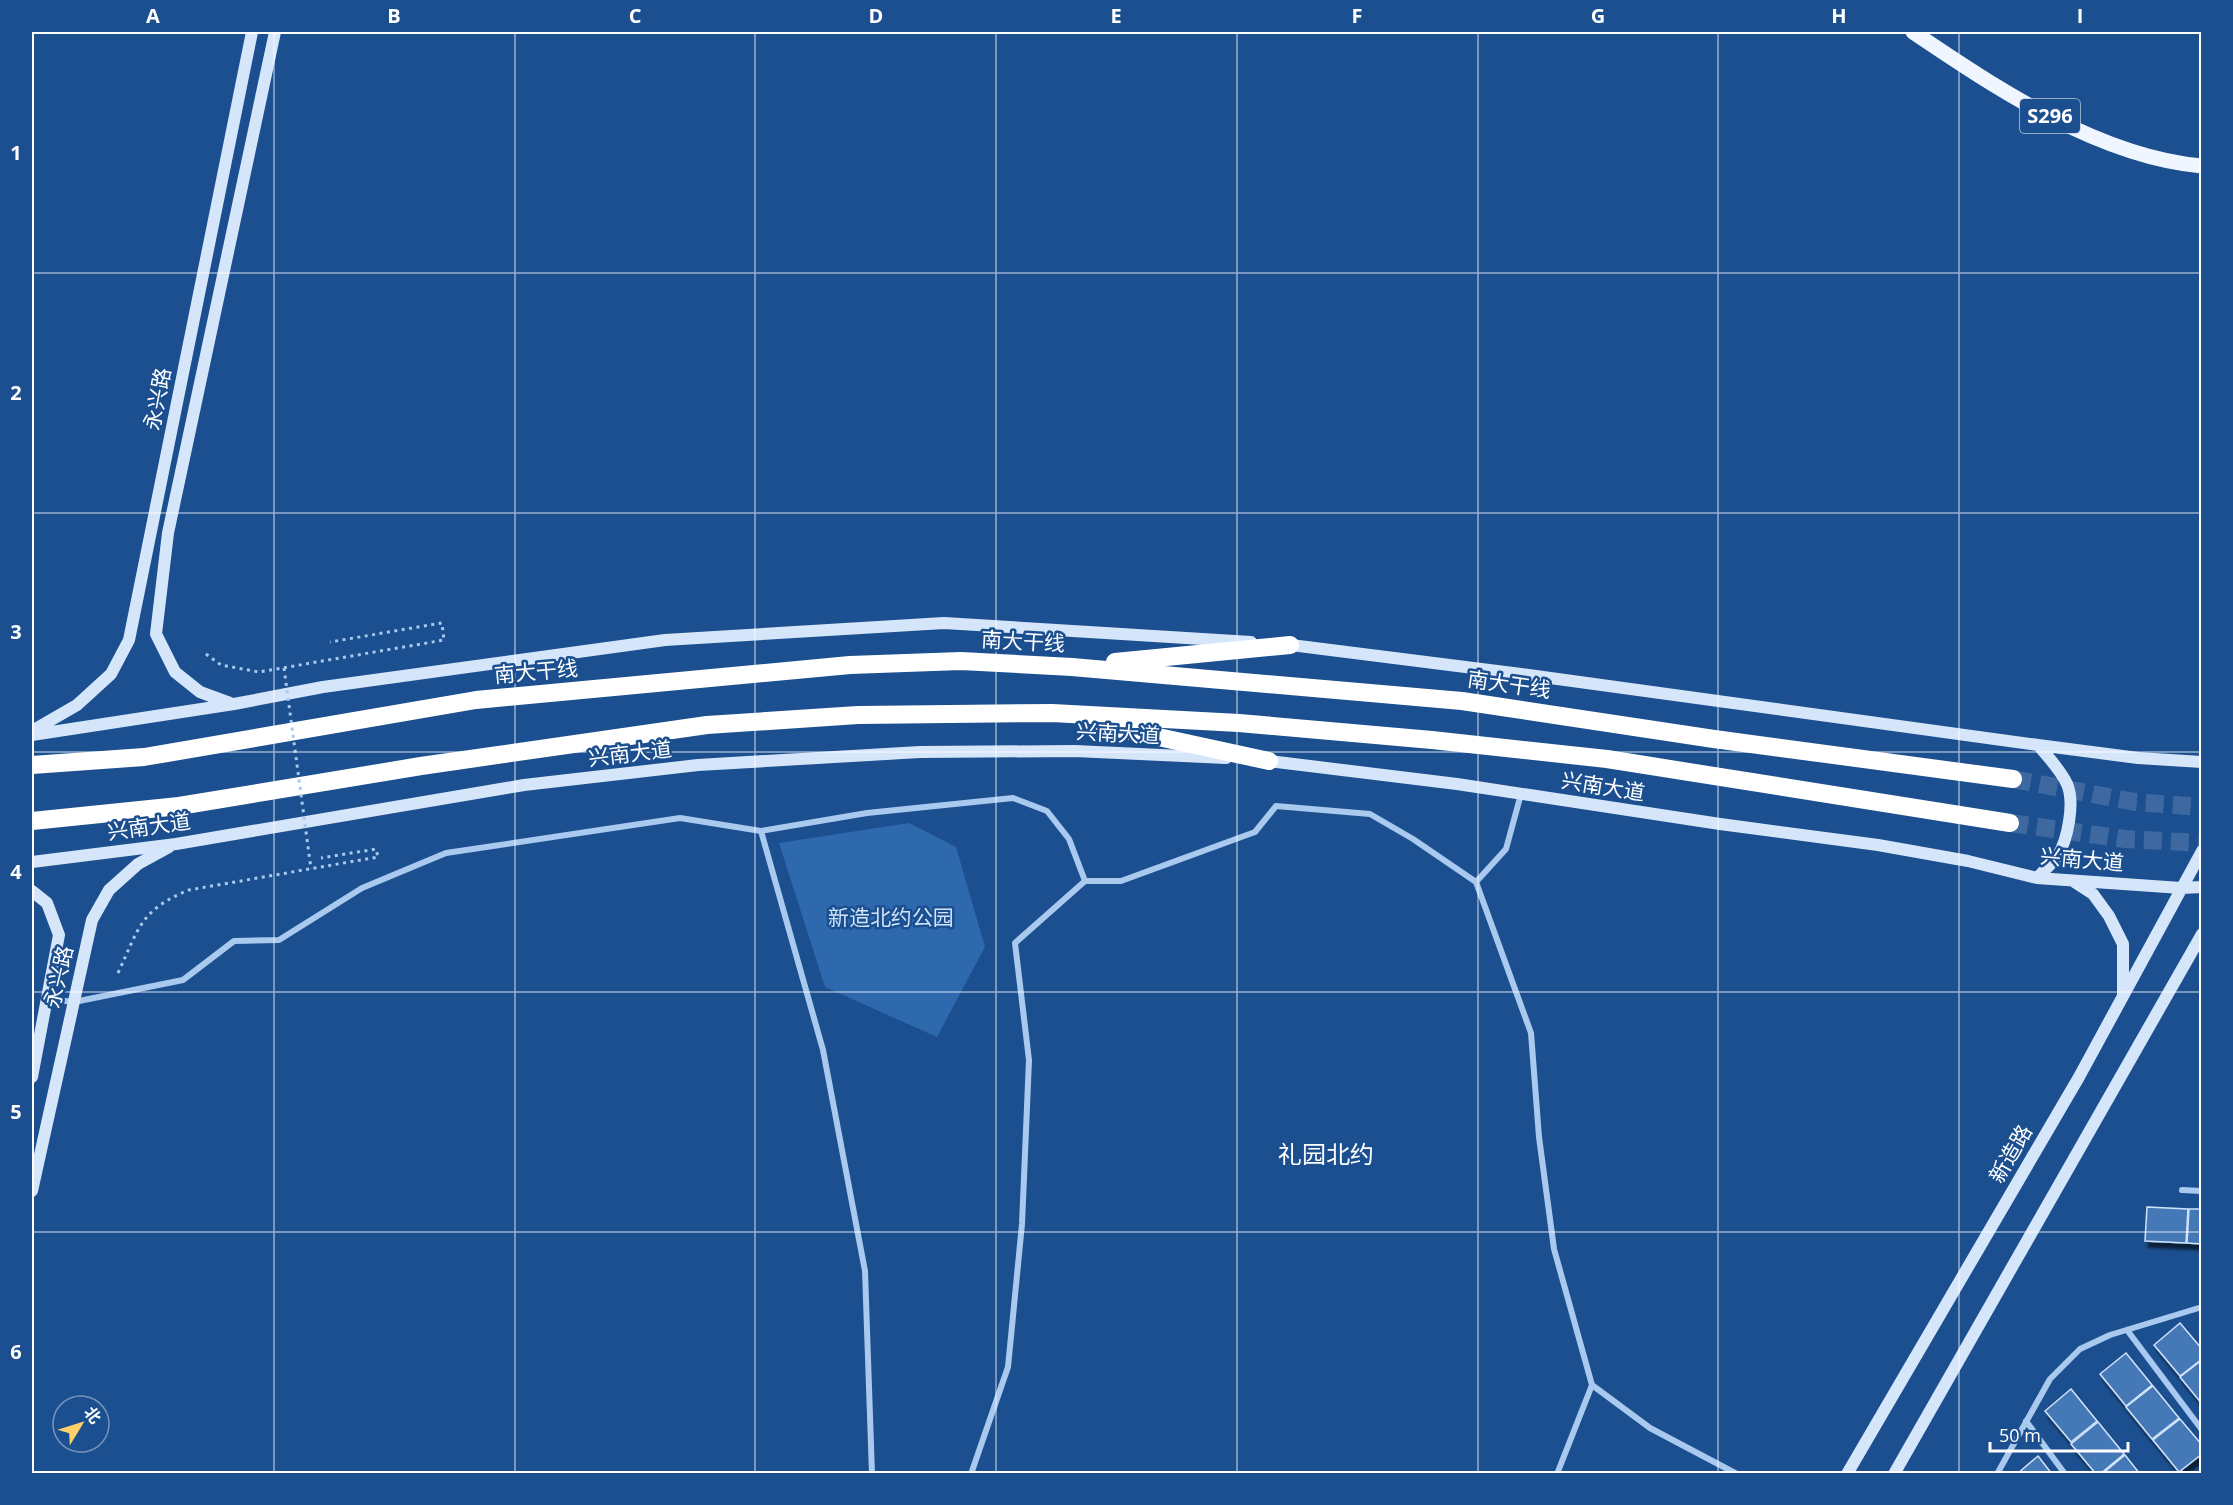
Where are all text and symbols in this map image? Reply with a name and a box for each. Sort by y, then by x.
text: A [146,2,160,29]
text: B [387,2,401,29]
text: C [629,2,642,29]
text: D [869,2,883,29]
text: E [1110,2,1122,29]
text: F [1352,2,1362,29]
text: G [1591,2,1605,29]
text: H [1831,2,1847,29]
text: I [2077,2,2083,29]
road number: S296 [2020,99,2080,133]
text: 1 [10,139,22,166]
street label: 永兴路 [137,365,177,432]
text: 2 [10,379,22,406]
text: 3 [10,618,22,645]
street label: 南大干线 [980,625,1066,657]
street label: 南大干线 [493,653,579,689]
street label: 南大干线 [1466,664,1553,704]
street label: 兴南大道 [1075,717,1161,749]
street label: 兴南大道 [586,734,673,772]
street label: 兴南大道 [1559,766,1647,806]
street label: 兴南大道 [105,806,192,846]
street label: 兴南大道 [2039,841,2125,877]
text: 4 [10,858,22,885]
park label: 新造北约公园 [828,903,954,931]
street label: 永兴路 [37,943,79,1011]
text: 5 [10,1098,22,1125]
street label: 新造路 [1982,1119,2038,1188]
district label: 礼园北约 [1278,1137,1374,1170]
text: 6 [10,1338,22,1365]
north arrow [51,1394,111,1454]
text: 北 [79,1402,106,1428]
scale bar [1990,1415,2128,1453]
text: 50 m [1999,1423,2041,1447]

